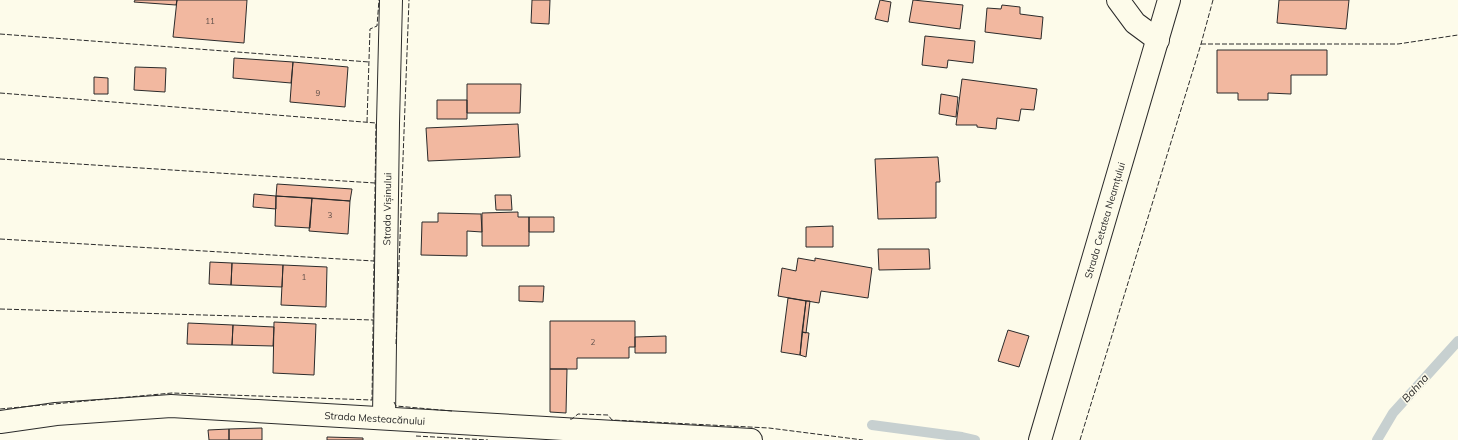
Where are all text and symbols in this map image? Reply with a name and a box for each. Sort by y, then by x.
house number: 11 [205,16,215,26]
house number: 9 [316,88,321,98]
street label: Strada Cetatea Neamțului [1081,161,1128,280]
street label: Strada Vișinului [380,172,394,246]
house number: 3 [328,210,333,220]
house number: 1 [302,272,307,282]
house number: 2 [591,337,596,347]
water label: Bahna [1399,371,1432,405]
street label: Strada Mesteacănului [324,409,426,427]

